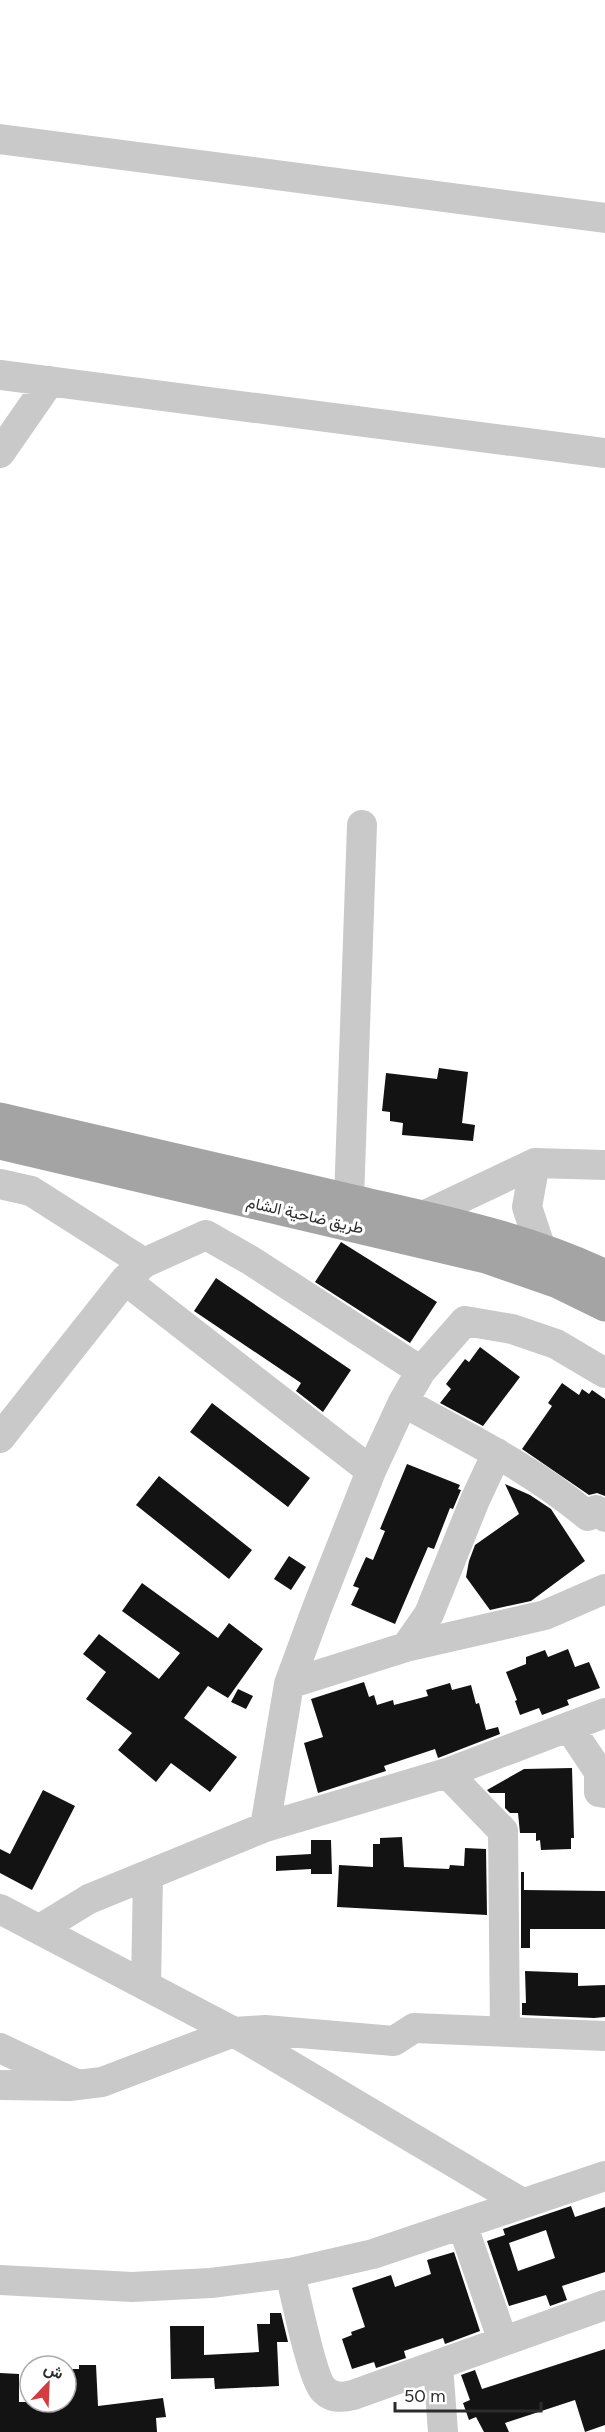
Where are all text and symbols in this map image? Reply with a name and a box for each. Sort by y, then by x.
street label: طريق ضاحية الشام [244,1192,365,1239]
north arrow [18,2354,78,2414]
text: ش [41,2358,66,2383]
scale bar [395,2375,540,2413]
text: 50 m [404,2385,446,2407]

